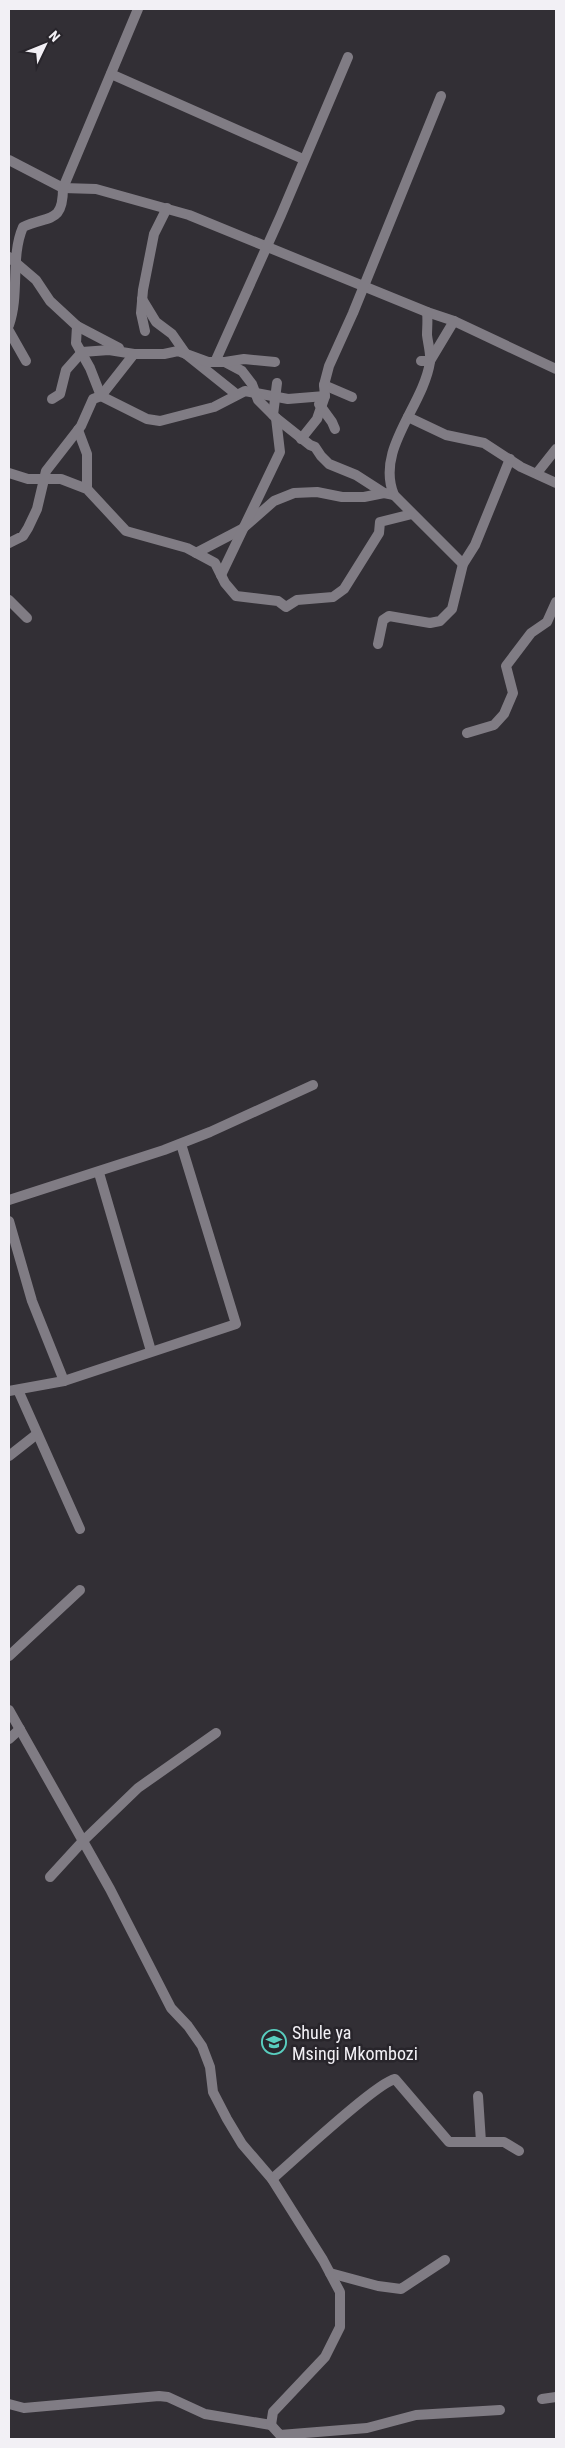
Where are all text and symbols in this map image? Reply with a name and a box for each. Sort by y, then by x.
north arrow [20,20,70,70]
text: N [46,28,63,45]
place label: Shule ya Msingi Mkombozi [292,2022,418,2064]
school or university icon: Shule ya Msingi Mkombozi [261,2029,287,2055]

